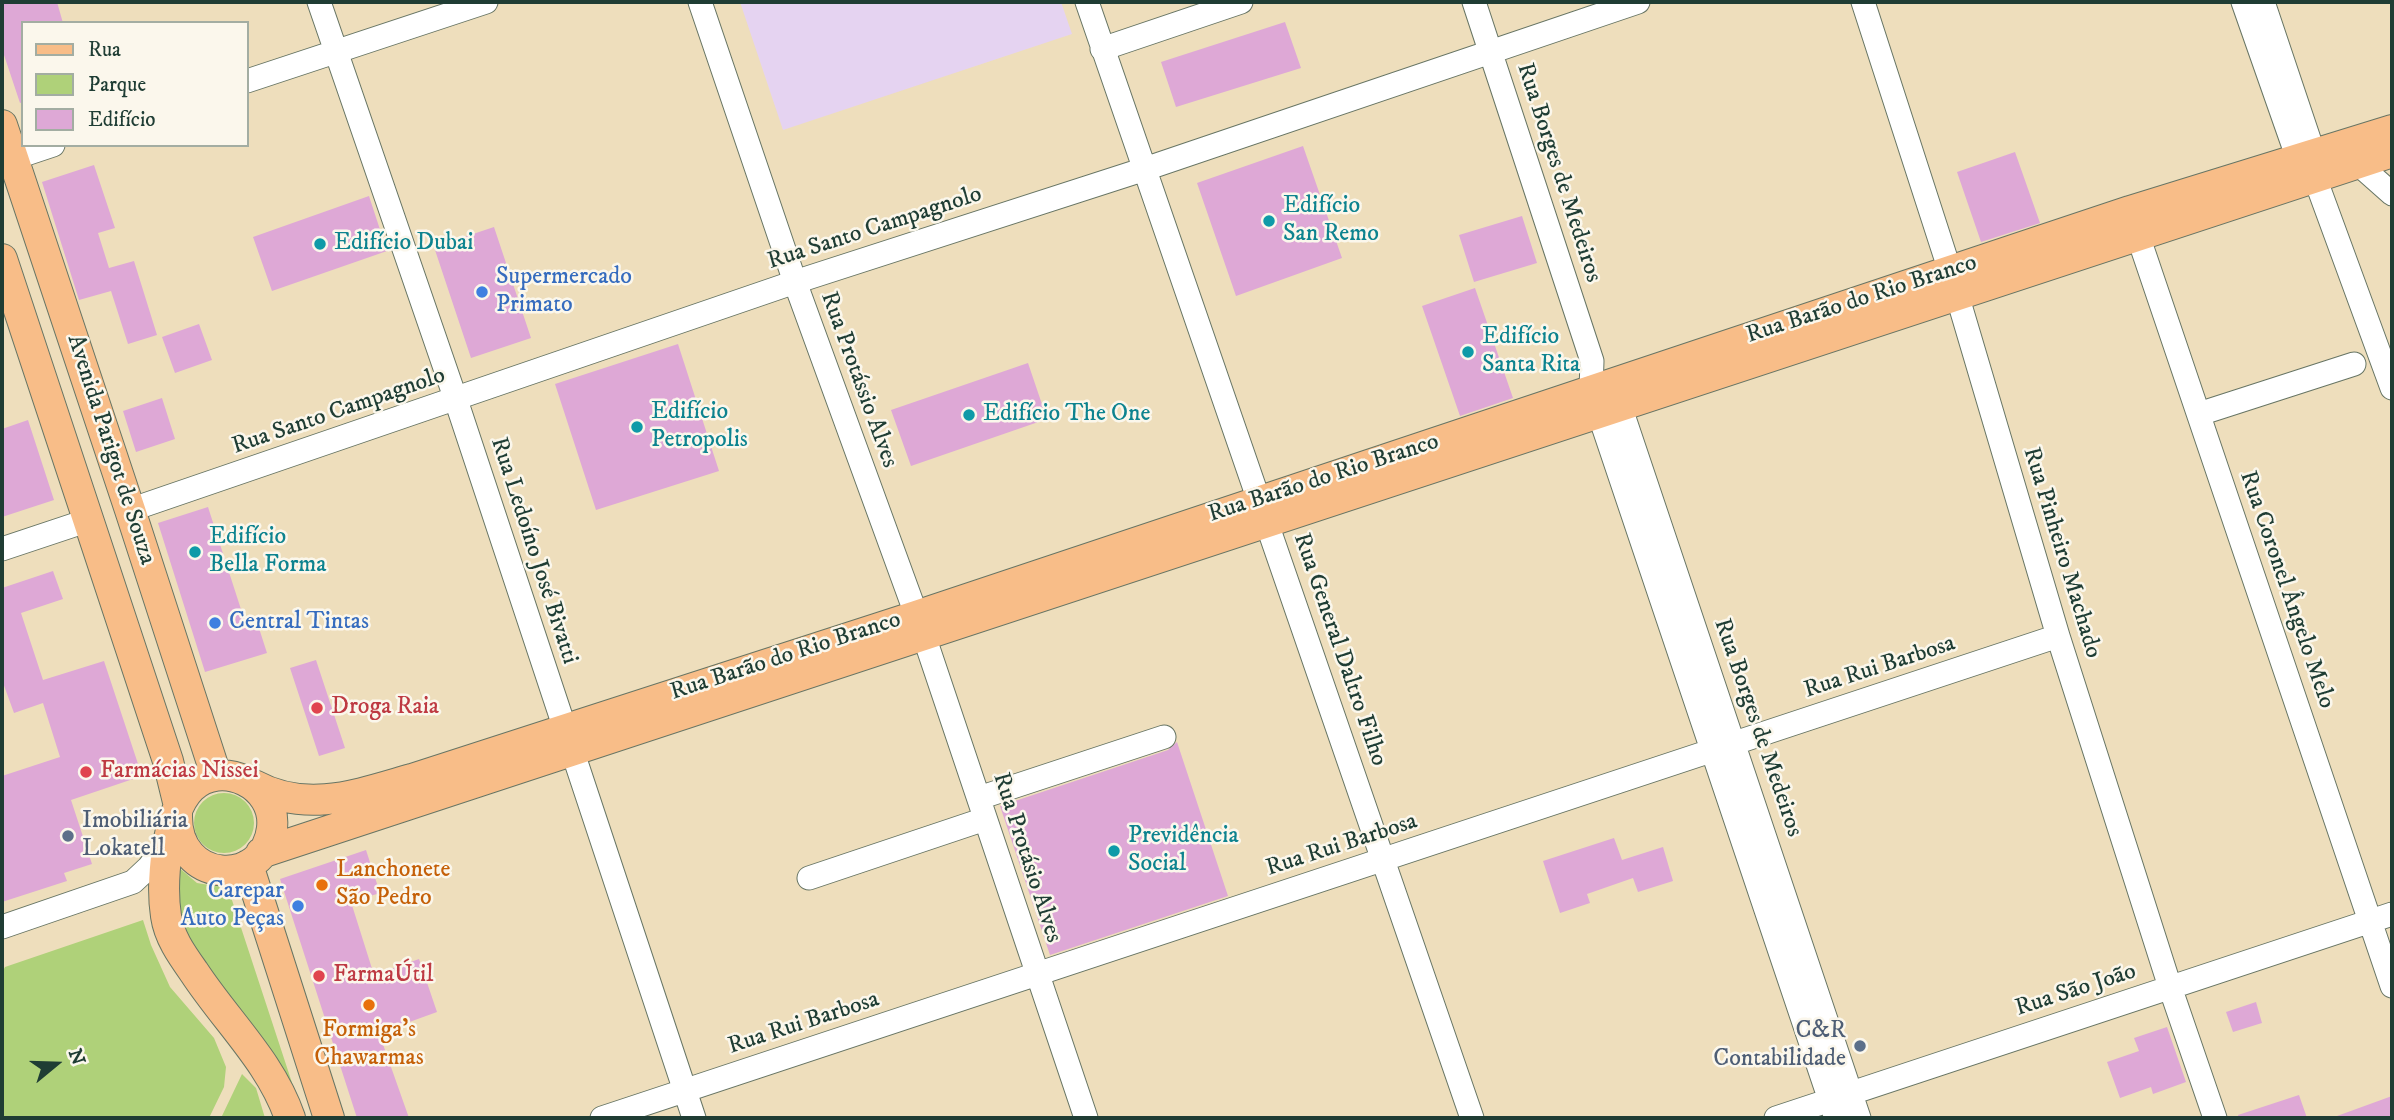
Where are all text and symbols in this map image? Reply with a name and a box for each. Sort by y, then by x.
legend [21,21,248,147]
text: Rua [88,37,121,63]
street label: Rua Borges de Medeiros [1509,60,1607,286]
text: Parque [88,72,146,98]
text: Edifício [88,107,156,133]
street label: Rua Santo Campagnolo [764,181,986,277]
place label: Edifício San Remo [1283,193,1379,249]
marker: Edifício San Remo [1261,213,1277,229]
place label: Edifício Dubai [334,230,473,258]
marker: Edifício Dubai [312,236,328,252]
street label: Rua Barão do Rio Branco [1743,249,1981,351]
place label: Supermercado Primato [496,264,632,320]
marker: Supermercado Primato [474,284,490,300]
street label: Rua Protássio Alves [813,288,903,472]
place label: Edifício Santa Rita [1482,324,1580,380]
street label: Avenida Parigot de Souza [59,331,161,569]
marker: Edifício Santa Rita [1460,344,1476,360]
street label: Rua Santo Campagnolo [229,362,449,462]
place label: Edifício Petropolis [651,399,748,455]
place label: Edifício The One [983,401,1150,429]
marker: Edifício The One [961,407,977,423]
marker: Edifício Petropolis [629,419,645,435]
street label: Rua Barão do Rio Branco [1205,428,1443,530]
street label: Rua Ledoíno José Bivatti [483,434,583,668]
street label: Rua Pinheiro Machado [2015,444,2107,662]
street label: Rua Coronel Ângelo Melo [2232,467,2340,713]
place label: Edifício Bella Forma [209,524,327,580]
street label: Rua General Daltro Filho [1286,530,1392,770]
marker: Edifício Bella Forma [187,544,203,560]
street label: Rua Barão do Rio Branco [667,606,905,708]
place label: Central Tintas [229,609,369,637]
marker: Central Tintas [207,615,223,631]
street label: Rua Borges de Medeiros [1706,615,1808,841]
street label: Rua Rui Barbosa [1801,630,1959,706]
place label: Droga Raia [331,694,439,722]
marker: Droga Raia [309,700,325,716]
place label: Farmácias Nissei [100,758,259,786]
marker: Farmácias Nissei [78,764,94,780]
street label: Rua Protásio Alves [985,769,1067,947]
place label: Imobiliária Lokatell [82,808,188,864]
street label: Rua Rui Barbosa [1263,808,1421,884]
place label: Previdência Social [1128,823,1239,879]
marker: Imobiliária Lokatell [60,828,76,844]
marker: Previdência Social [1106,843,1122,859]
place label: Lanchonete São Pedro [336,857,450,913]
marker: Lanchonete São Pedro [314,877,330,893]
place label: Carepar Auto Peças [181,878,284,934]
marker: Carepar Auto Peças [290,898,306,914]
street label: Rua São João [2012,958,2140,1024]
place label: FarmaÚtil [333,962,434,990]
marker: FarmaÚtil [311,968,327,984]
street label: Rua Rui Barbosa [725,986,883,1062]
marker: Formiga's Chawarmas [361,997,377,1013]
place label: Formiga's Chawarmas [314,1017,424,1073]
place label: C&R Contabilidade [1713,1018,1846,1074]
north arrow [21,1029,91,1099]
marker: C&R Contabilidade [1852,1038,1868,1054]
text: N [63,1046,90,1068]

